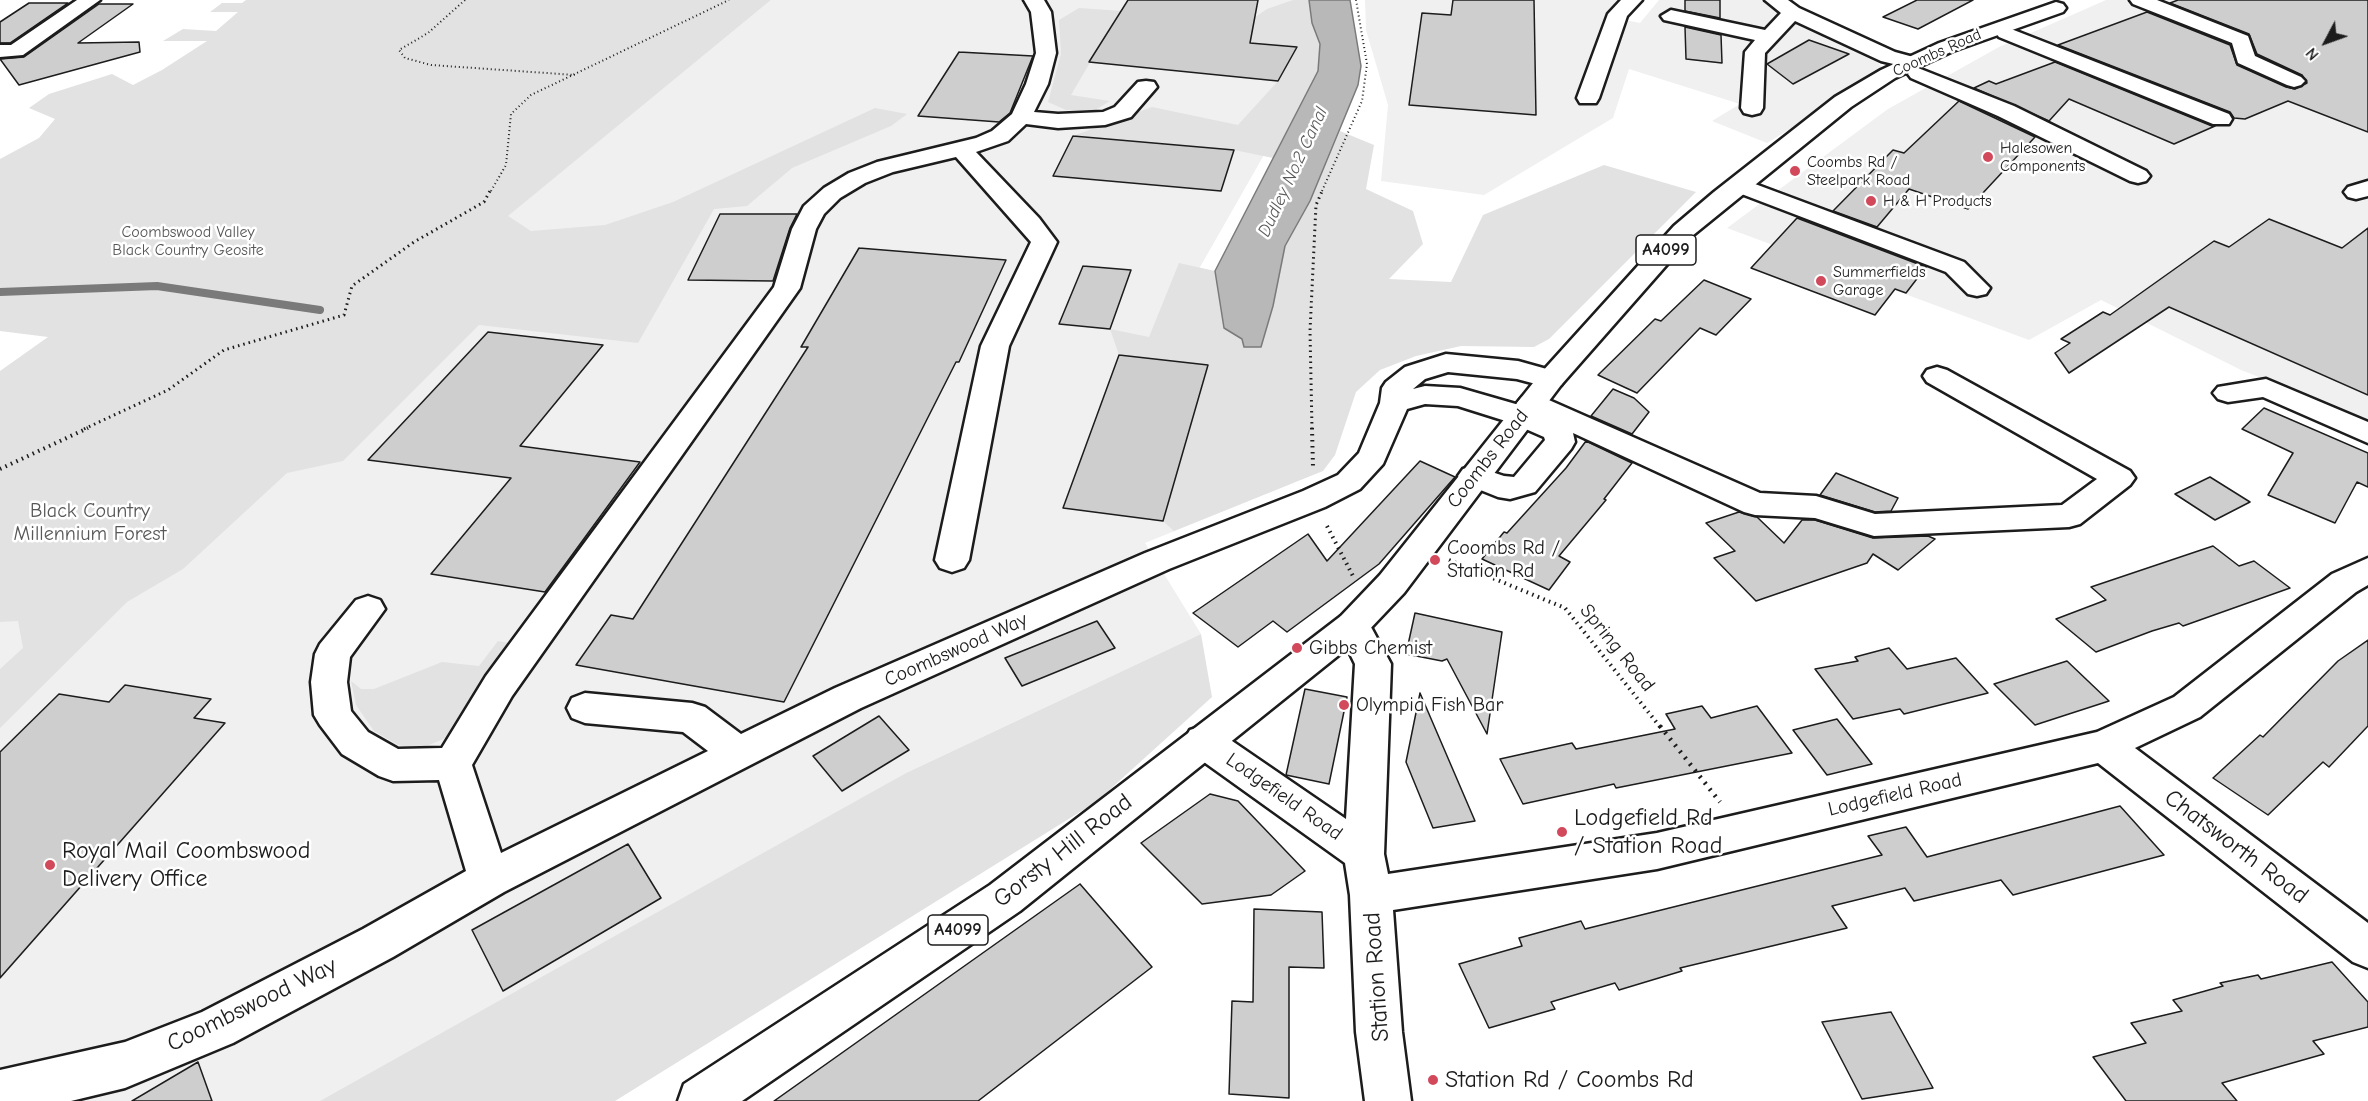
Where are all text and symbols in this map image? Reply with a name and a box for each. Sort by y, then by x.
north arrow [2296,12,2356,72]
street label: Coombs Road [1890,25,1984,81]
text: N [2302,44,2323,64]
water label: Dudley No.2 Canal [1254,104,1332,240]
place label: Halesowen Components [2000,138,2085,176]
marker: Halesowen Components [1981,150,1995,164]
place label: Coombs Rd / Steelpark Road [1807,152,1910,190]
marker: Coombs Rd / Steelpark Road [1788,164,1802,178]
place label: H & H Products [1883,191,1992,211]
marker: H & H Products [1864,194,1878,208]
park label: Coombswood Valley Black Country Geosite [112,222,264,260]
road number: A4099 [1636,235,1696,265]
place label: Summerfields Garage [1833,262,1926,300]
marker: Summerfields Garage [1814,274,1828,288]
street label: Coombs Road [1442,405,1534,513]
park label: Black Country Millennium Forest [14,499,166,546]
place label: Coombs Rd / Station Rd [1447,536,1560,583]
marker: Coombs Rd / Station Rd [1428,553,1442,567]
street label: Spring Road [1574,599,1660,697]
street label: Coombswood Way [881,608,1031,692]
place label: Gibbs Chemist [1309,636,1432,660]
marker: Gibbs Chemist [1290,641,1304,655]
place label: Olympia Fish Bar [1356,693,1503,717]
marker: Olympia Fish Bar [1337,698,1351,712]
street label: Lodgefield Road [1221,748,1347,846]
street label: Lodgefield Road [1826,768,1964,822]
street label: Chatsworth Road [2158,784,2314,910]
street label: Gorsty Hill Road [988,788,1138,914]
place label: Lodgefield Rd / Station Road [1574,804,1722,860]
marker: Lodgefield Rd / Station Road [1555,825,1569,839]
place label: Royal Mail Coombswood Delivery Office [62,837,310,893]
marker: Royal Mail Coombswood Delivery Office [43,858,57,872]
street label: Station Road [1358,911,1396,1043]
road number: A4099 [928,915,988,945]
street label: Coombswood Way [163,952,341,1058]
place label: Station Rd / Coombs Rd [1445,1066,1694,1094]
marker: Station Rd / Coombs Rd [1426,1073,1440,1087]

